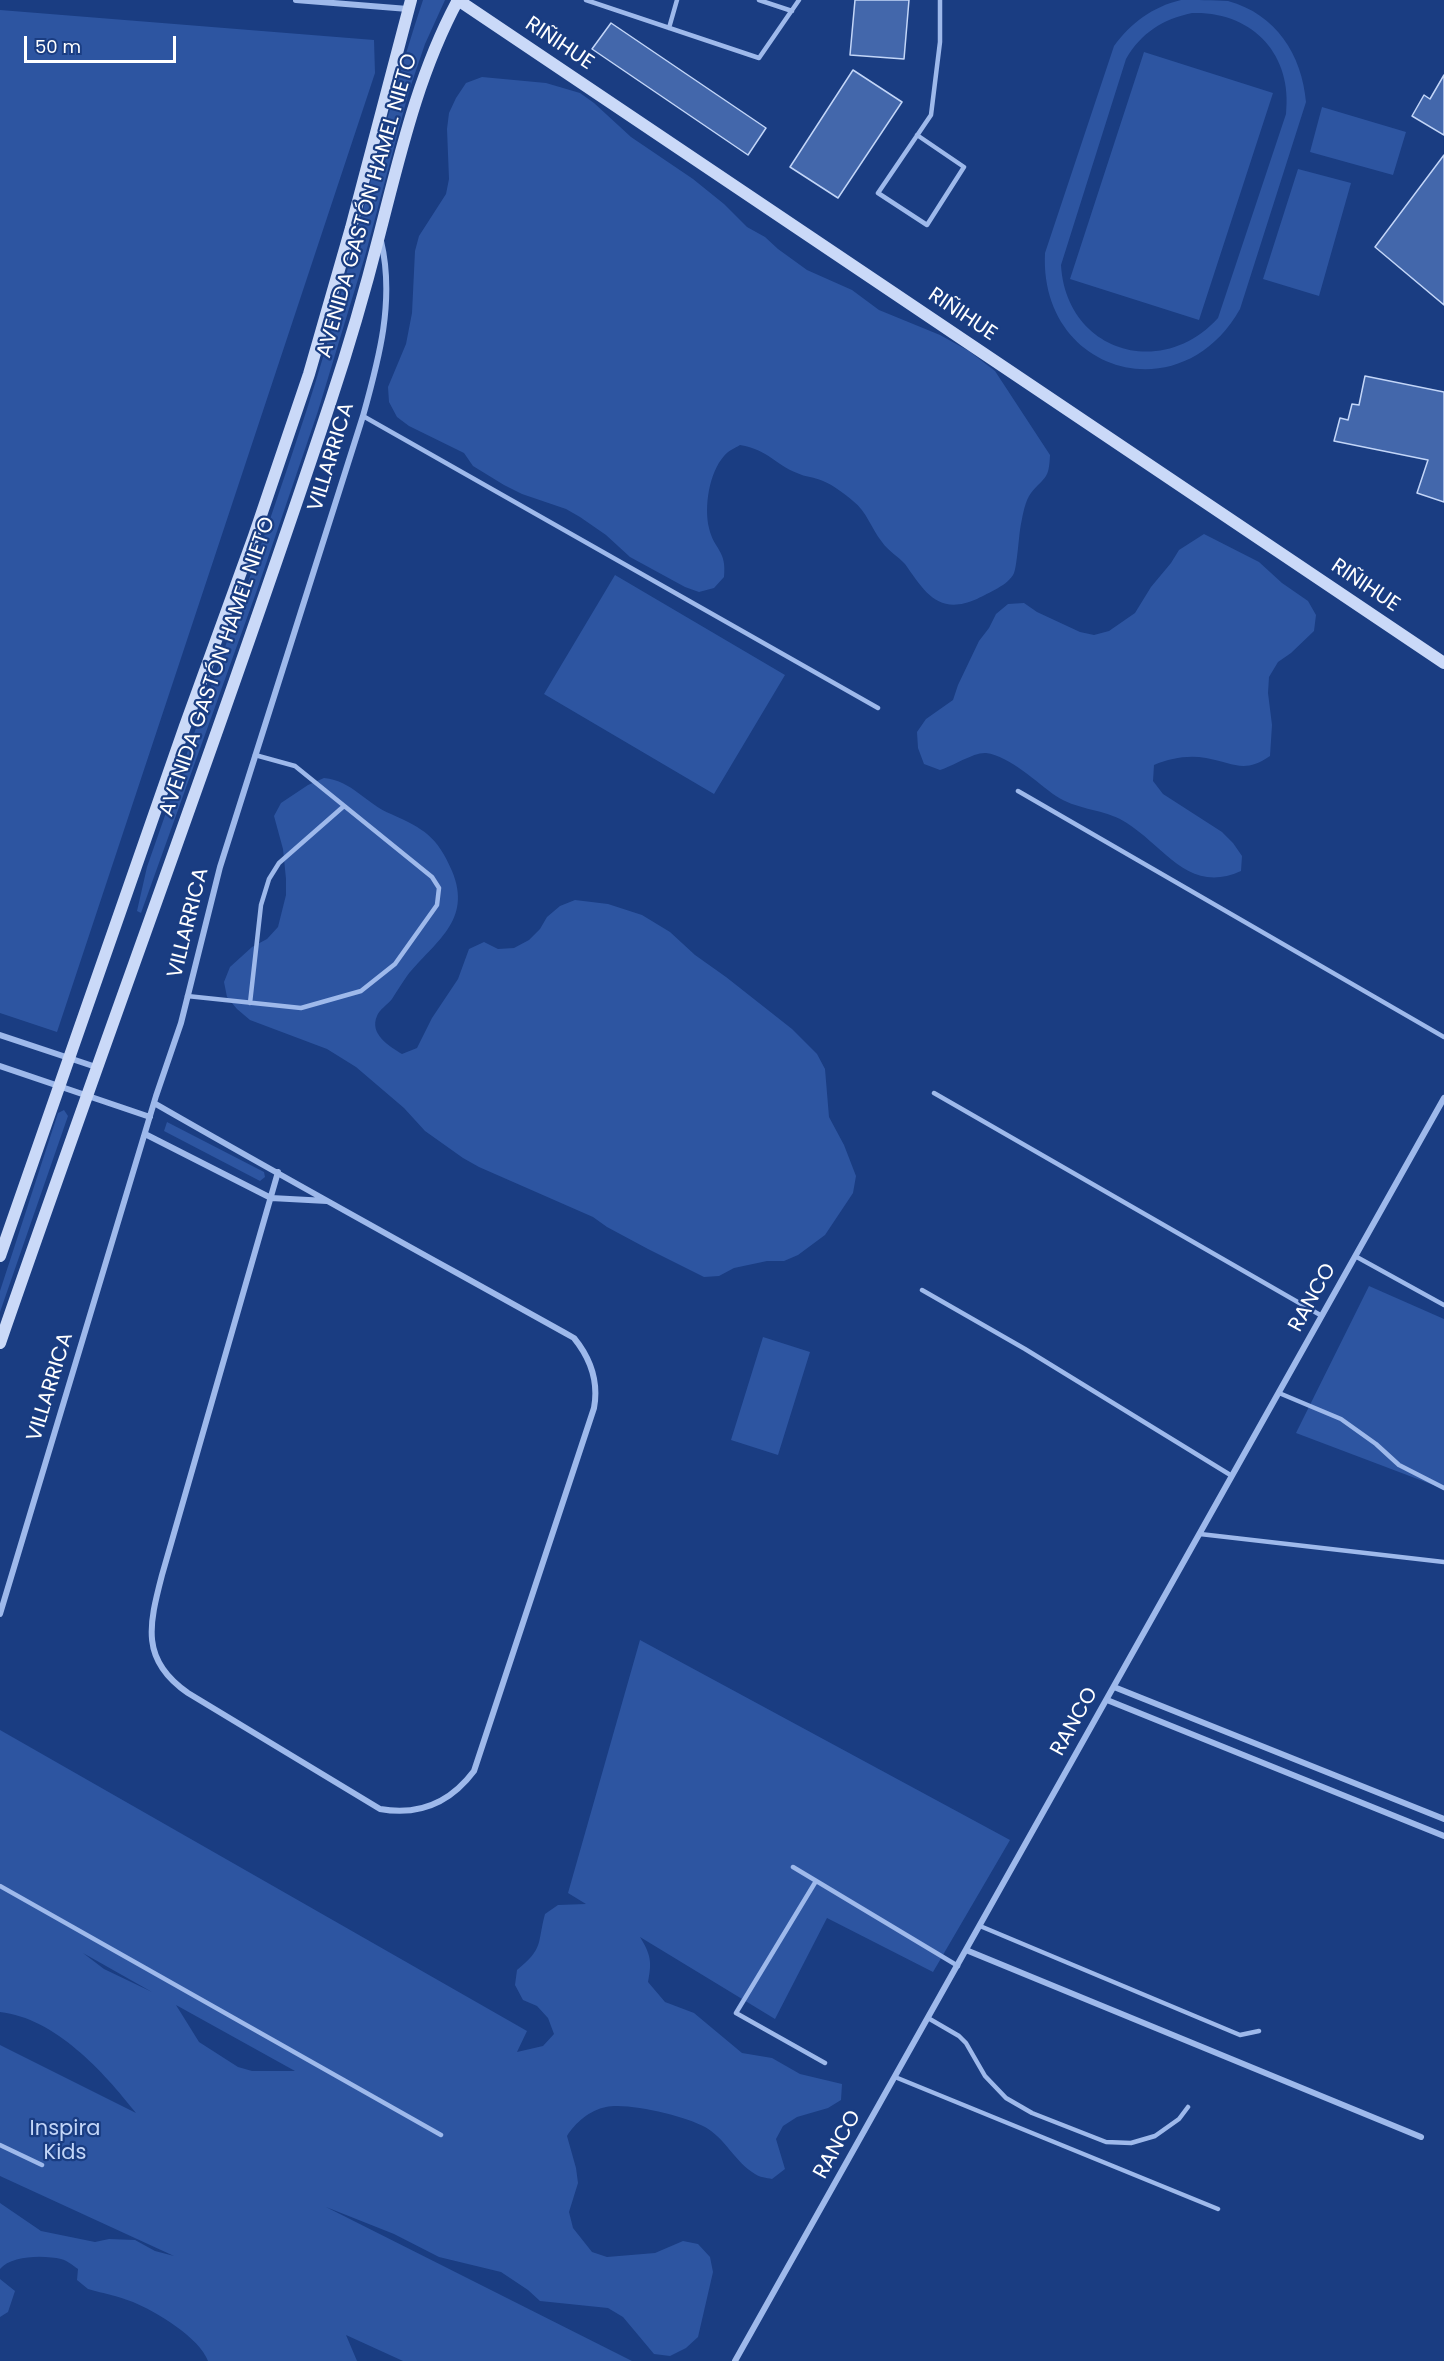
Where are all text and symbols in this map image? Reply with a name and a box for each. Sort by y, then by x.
street label: RIÑIHUE [520,12,598,76]
scale bar [27,24,178,62]
text: 50 m [35,34,81,59]
street label: AVENIDA GASTÓN HAMEL NIETO [312,51,424,361]
street label: RIÑIHUE [923,283,1001,347]
street label: VILLARRICA [303,399,361,515]
street label: AVENIDA GASTÓN HAMEL NIETO [155,514,281,820]
street label: RIÑIHUE [1326,554,1404,618]
street label: VILLARRICA [163,865,215,981]
street label: RANCO [1284,1259,1342,1337]
street label: VILLARRICA [22,1329,80,1445]
street label: RANCO [1046,1683,1104,1761]
street label: RANCO [809,2106,867,2184]
park label: Inspira Kids [30,2117,100,2167]

